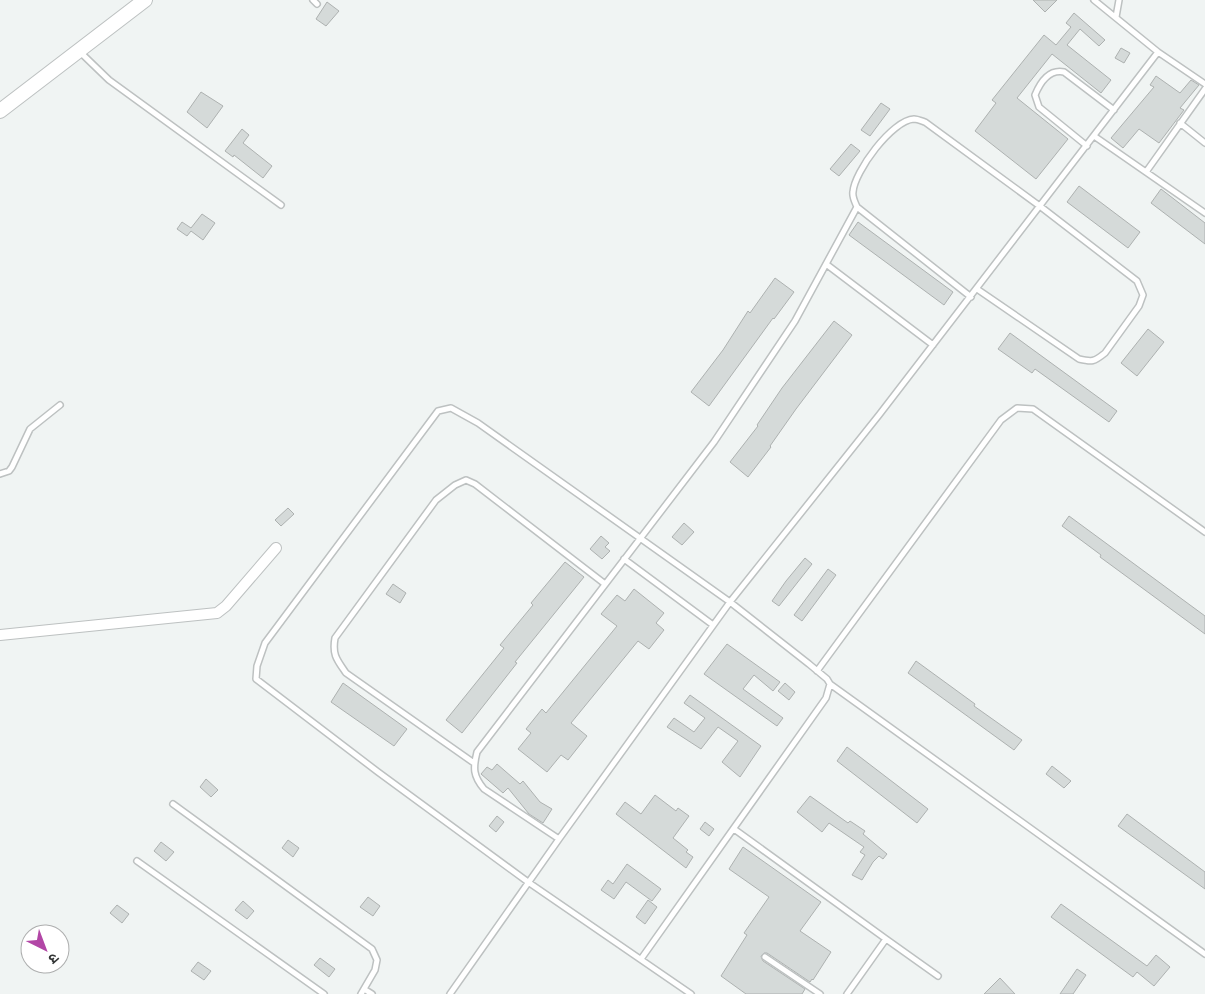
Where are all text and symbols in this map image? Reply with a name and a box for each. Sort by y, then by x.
north arrow [20,924,70,974]
text: उ [45,950,61,967]

